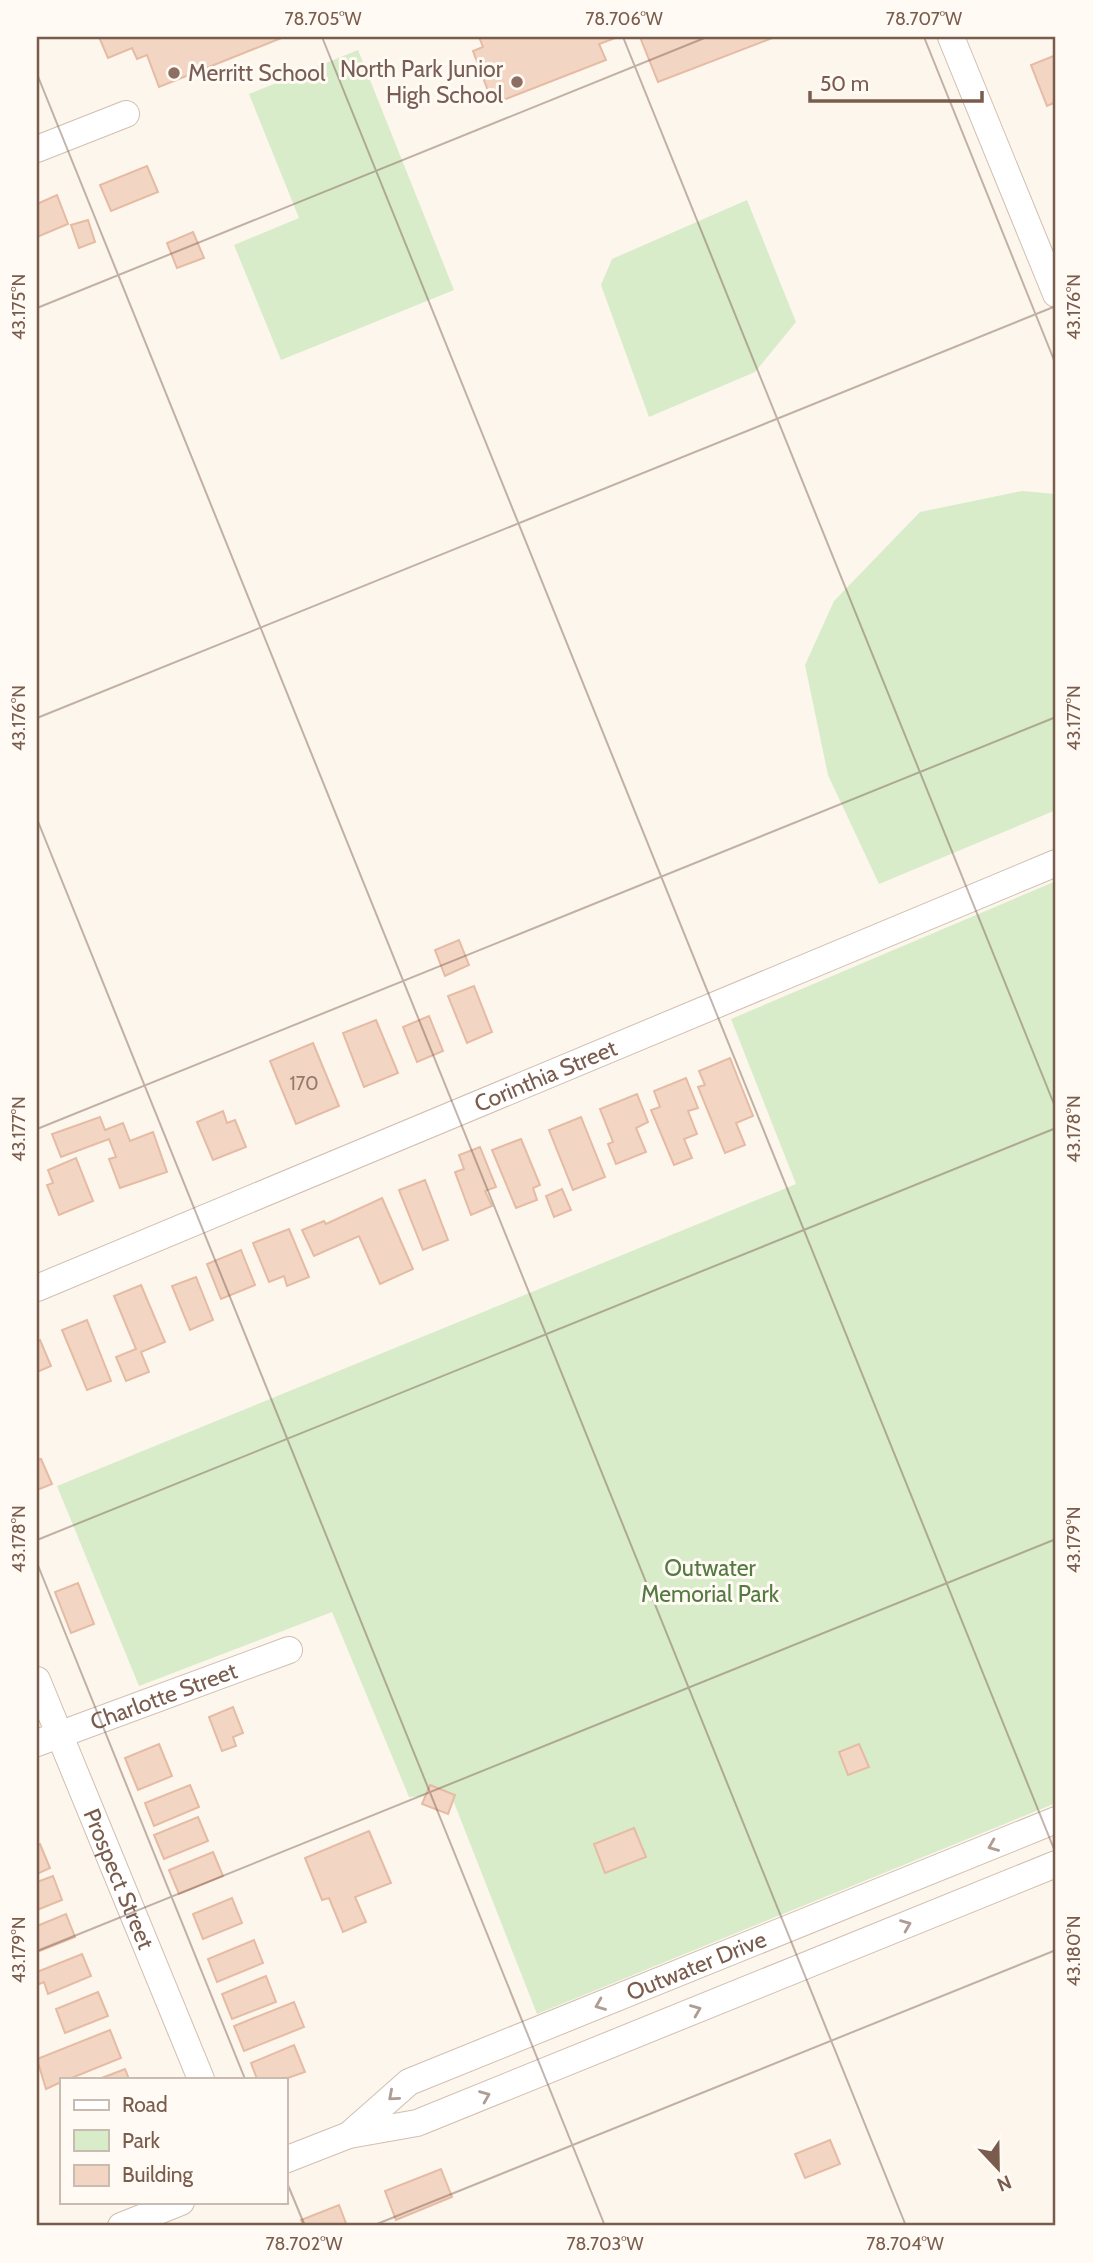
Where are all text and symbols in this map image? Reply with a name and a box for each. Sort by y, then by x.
text: 78.705°W [284,8,362,30]
text: 78.706°W [585,8,663,30]
text: 78.707°W [886,8,962,30]
place label: North Park Junior High School [340,55,504,109]
place label: Merritt School [188,59,326,87]
scale bar [810,60,981,104]
marker: Merritt School [166,65,182,81]
text: 50 m [820,71,869,96]
marker: North Park Junior High School [509,74,525,90]
text: 43.175°N [8,274,30,340]
text: 43.176°N [1063,274,1085,340]
text: 43.176°N [8,685,30,751]
text: 43.177°N [1063,685,1085,751]
street label: Corinthia Street [470,1034,621,1118]
house number: 170 [290,1072,318,1095]
text: 43.178°N [1063,1095,1085,1163]
text: 43.177°N [8,1096,30,1162]
text: 43.178°N [8,1505,30,1573]
text: 43.179°N [1063,1507,1085,1573]
park label: Outwater Memorial Park [641,1554,780,1608]
street label: Charlotte Street [86,1656,241,1736]
street label: Prospect Street [77,1804,160,1953]
one-way arrow [988,1837,1000,1851]
text: 43.180°N [1063,1916,1085,1986]
text: 43.179°N [8,1917,30,1983]
one-way arrow [899,1919,912,1933]
street label: Outwater Drive [622,1925,771,2006]
one-way arrow [595,1996,607,2010]
one-way arrow [689,2005,701,2019]
legend [60,2078,287,2204]
one-way arrow [389,2088,402,2100]
one-way arrow [478,2090,490,2104]
text: Road [122,2092,168,2117]
text: Park [122,2128,160,2153]
north arrow [964,2134,1034,2204]
text: Building [122,2162,194,2187]
text: N [994,2170,1015,2196]
text: 78.702°W [266,2233,342,2255]
text: 78.703°W [566,2233,644,2255]
text: 78.704°W [866,2233,944,2255]

